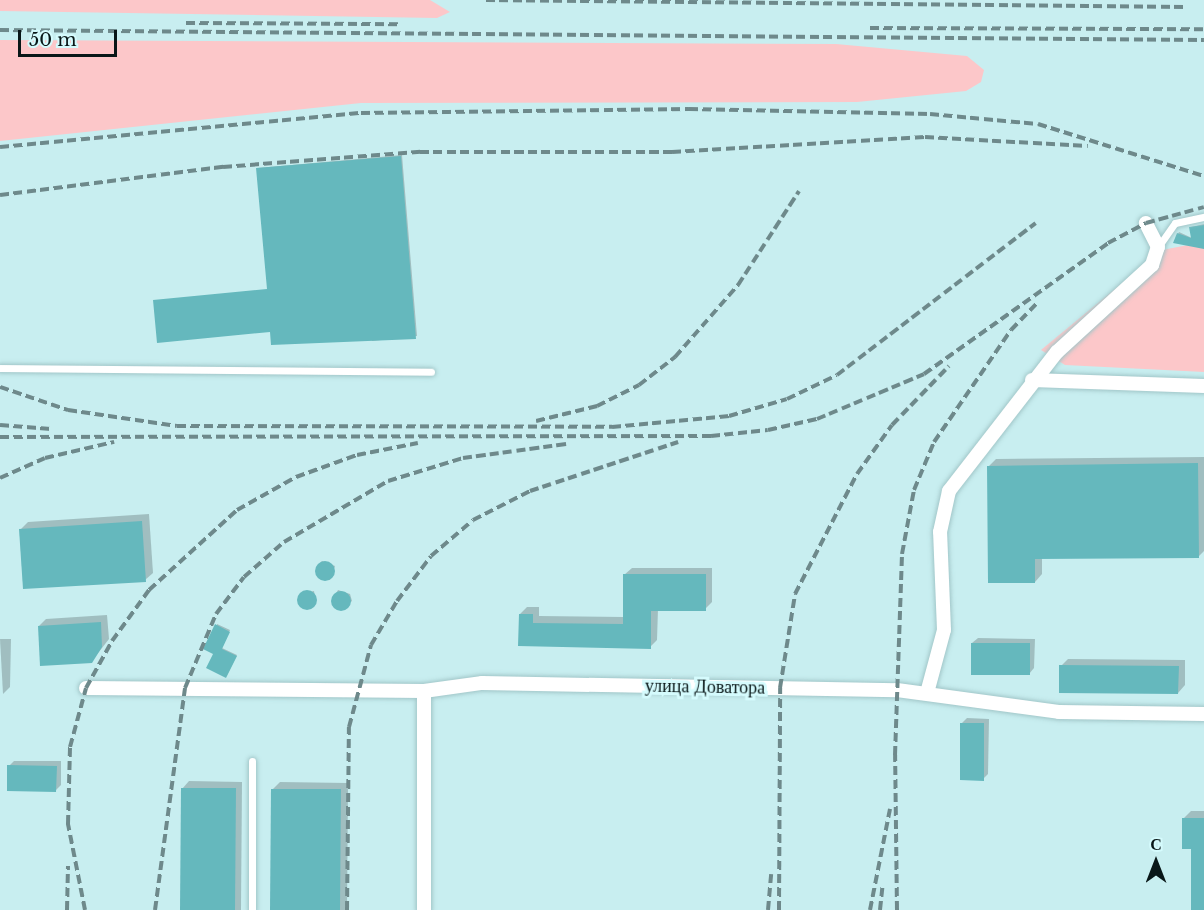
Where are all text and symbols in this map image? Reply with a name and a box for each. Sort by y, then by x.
scale bar [21,18,120,56]
text: 50 m [29,29,77,51]
street label: улица Доватора [645,675,765,699]
north arrow [1126,832,1186,892]
text: С [1150,834,1162,854]

